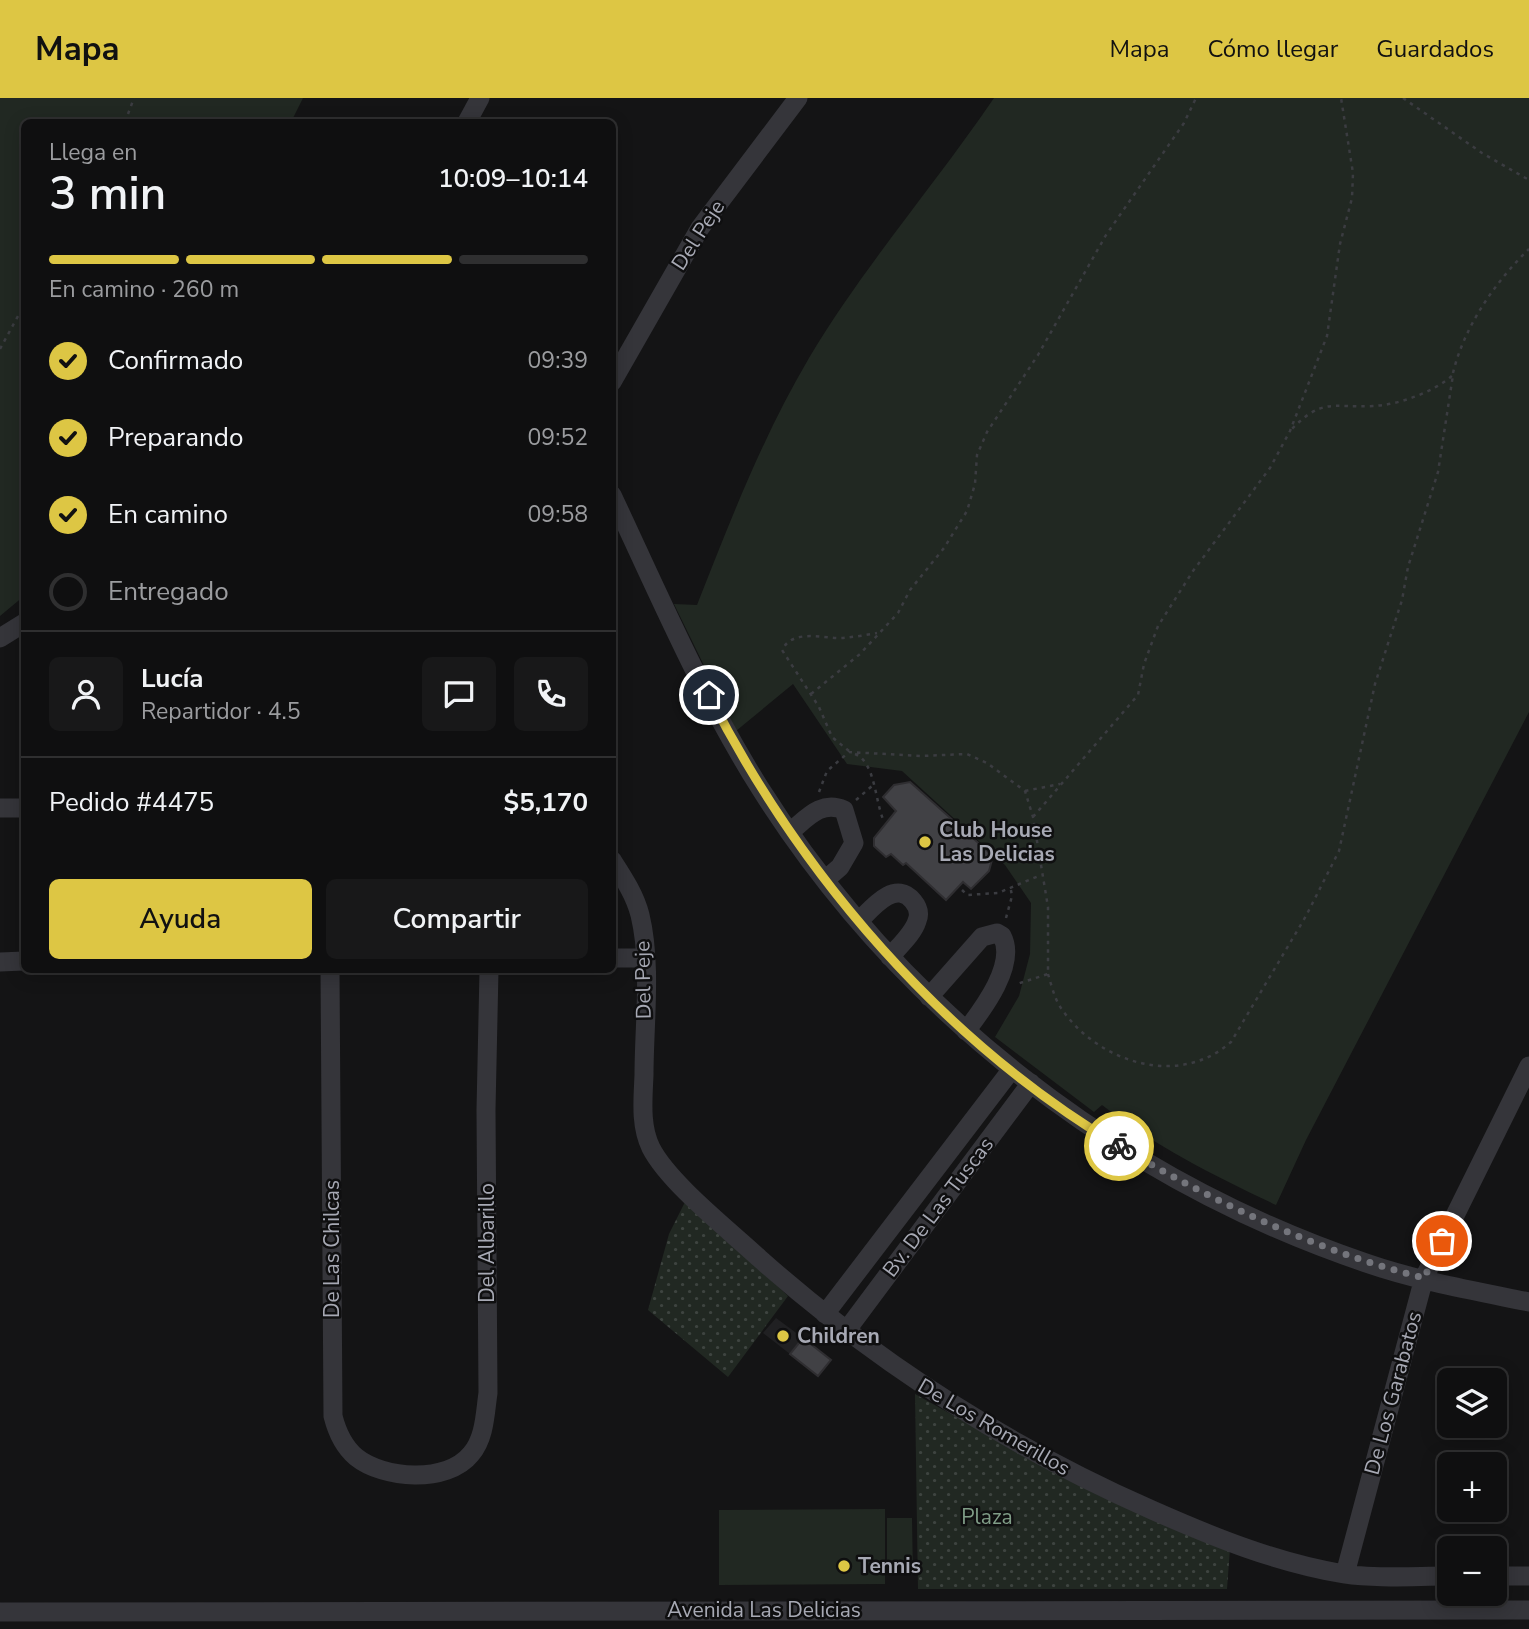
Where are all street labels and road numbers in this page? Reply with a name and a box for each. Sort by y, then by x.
street label: Del Peje [665,194,731,276]
street label: Del Peje [628,941,658,1019]
street label: Bv. De Las Tuscas [876,1131,1000,1283]
street label: De Las Chilcas [318,1180,346,1318]
street label: Del Albarillo [473,1183,501,1303]
street label: De Los Garabatos [1358,1308,1428,1478]
street label: De Los Romerillos [913,1372,1075,1482]
street label: Avenida Las Delicias [667,1596,861,1624]

